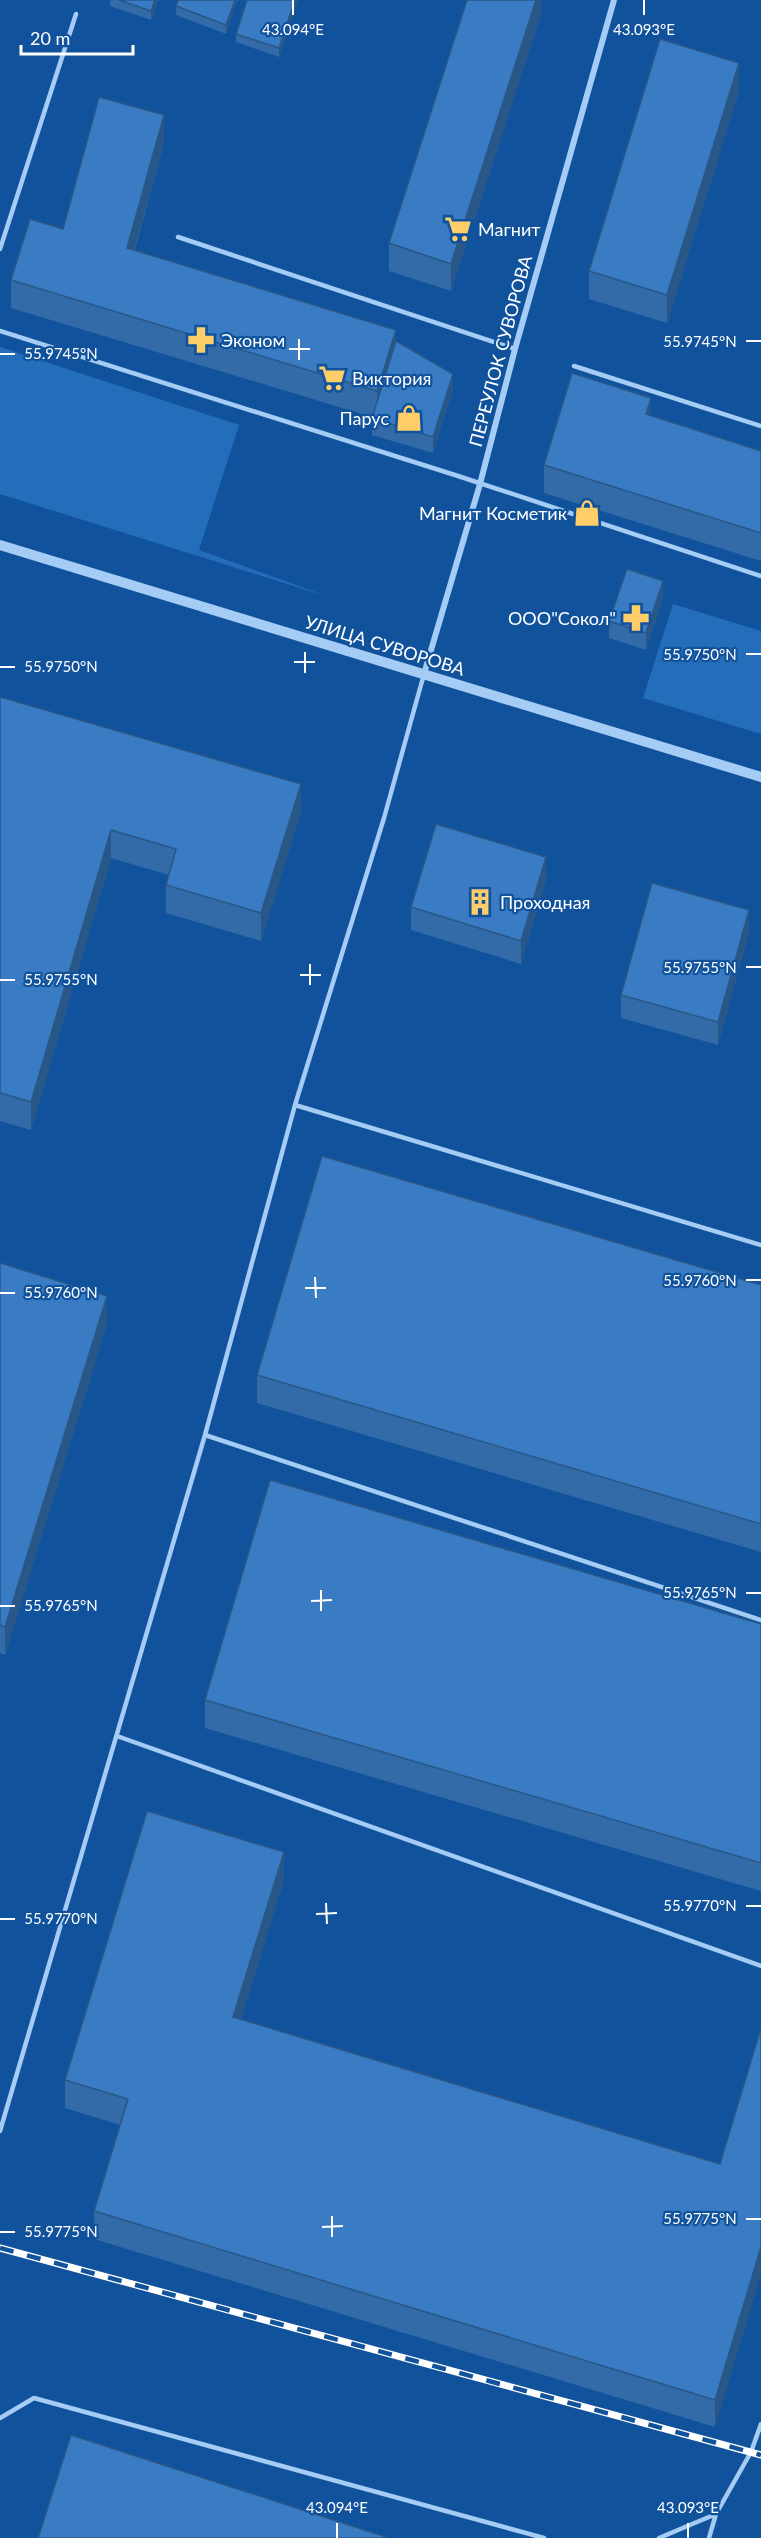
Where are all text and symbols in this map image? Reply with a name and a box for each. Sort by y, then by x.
scale bar [21,18,134,56]
text: 43.094°E [262,20,324,38]
text: 43.093°E [613,20,675,38]
text: 20 m [30,27,70,49]
supermarket icon: Магнит [443,214,473,244]
place label: Магнит [478,218,540,240]
street label: ПЕРЕУЛОК СУВОРОВА [464,252,536,449]
pharmacy icon: Эконом [186,325,216,355]
place label: Эконом [221,329,285,351]
text: 55.9745°N [663,332,737,350]
text: 55.9745°N [24,344,98,362]
supermarket icon: Виктория [317,363,347,393]
place label: Виктория [352,367,431,389]
shop icon: Парус [394,403,424,433]
place label: Парус [340,407,389,429]
shop icon: Магнит Косметик [572,498,602,528]
place label: Магнит Косметик [419,502,568,524]
pharmacy icon: ООО"Сокол" [621,603,651,633]
place label: ООО"Сокол" [508,607,616,629]
street label: УЛИЦА СУВОРОВА [302,610,468,680]
text: 55.9750°N [663,645,737,663]
text: 55.9750°N [24,657,98,675]
building icon: Проходная [465,887,495,917]
place label: Проходная [500,891,591,913]
text: 55.9755°N [663,958,737,976]
text: 55.9755°N [24,970,98,988]
text: 55.9760°N [663,1271,737,1289]
text: 55.9760°N [24,1283,98,1301]
text: 55.9765°N [663,1583,737,1601]
text: 55.9765°N [24,1596,98,1614]
text: 55.9770°N [663,1896,737,1914]
text: 55.9770°N [24,1909,98,1927]
text: 55.9775°N [663,2209,737,2227]
text: 55.9775°N [24,2222,98,2240]
text: 43.094°E [306,2498,368,2516]
text: 43.093°E [657,2498,719,2516]

